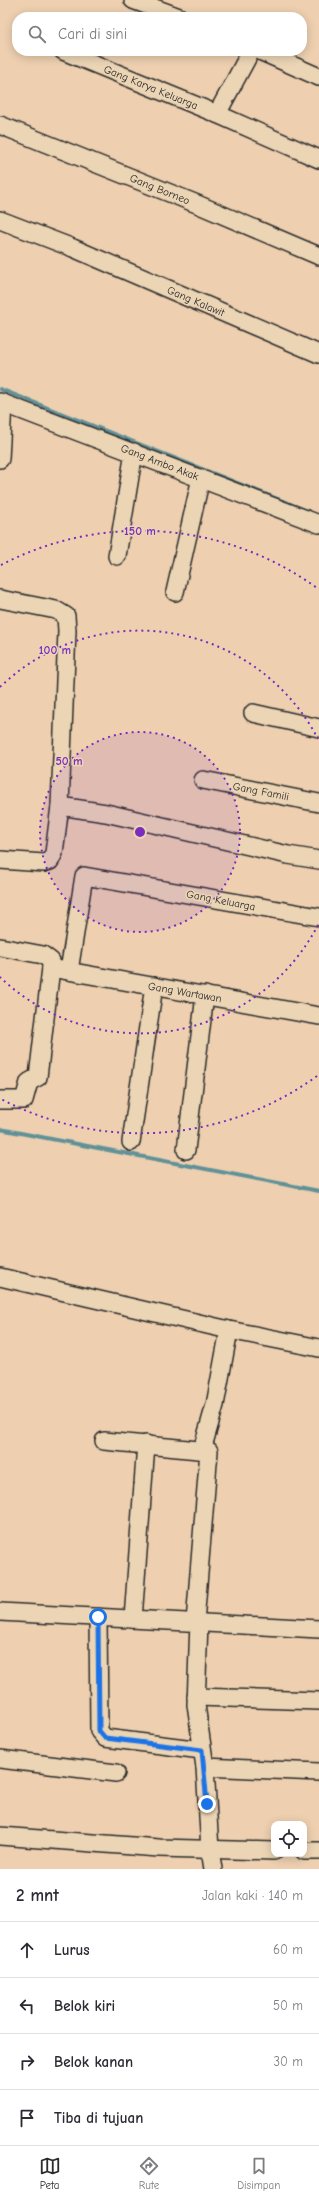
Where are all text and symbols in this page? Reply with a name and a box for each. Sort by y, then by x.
search box [12,12,307,56]
icon: search [26,23,48,45]
text: Cari di sini [58,25,127,43]
street label: Gang Karya Keluarga [102,63,200,112]
street label: Gang Borneo [128,172,192,207]
street label: Gang Kalawit [165,284,227,320]
street label: Gang Ambo Akak [119,442,201,484]
text: 150 m [124,524,156,538]
text: 100 m [39,643,71,657]
text: 50 m [55,754,83,768]
street label: Gang Famili [232,780,290,803]
centre of rings [133,825,147,839]
street label: Gang Keluarga [185,887,257,914]
street label: Gang Wartawan [147,980,223,1005]
route start [89,1608,107,1626]
route end [198,1795,216,1813]
map controls [271,1821,307,1857]
button: locate [271,1821,307,1857]
text: 2 mnt [16,1886,59,1905]
text: Jalan kaki · 140 m [202,1888,303,1903]
icon: ahead [16,1939,38,1961]
text: Lurus [54,1941,90,1959]
text: 60 m [273,1942,303,1957]
icon: left [16,1995,38,2017]
text: Belok kiri [54,1997,115,2015]
text: 50 m [273,1998,303,2013]
icon: right [16,2051,38,2073]
text: Belok kanan [54,2053,133,2071]
text: 30 m [273,2054,303,2069]
icon: arrive [16,2107,38,2129]
text: Tiba di tujuan [54,2109,143,2127]
tab: Peta [39,2155,61,2192]
tab: Rute [138,2155,160,2192]
tab: Disimpan [237,2155,280,2192]

